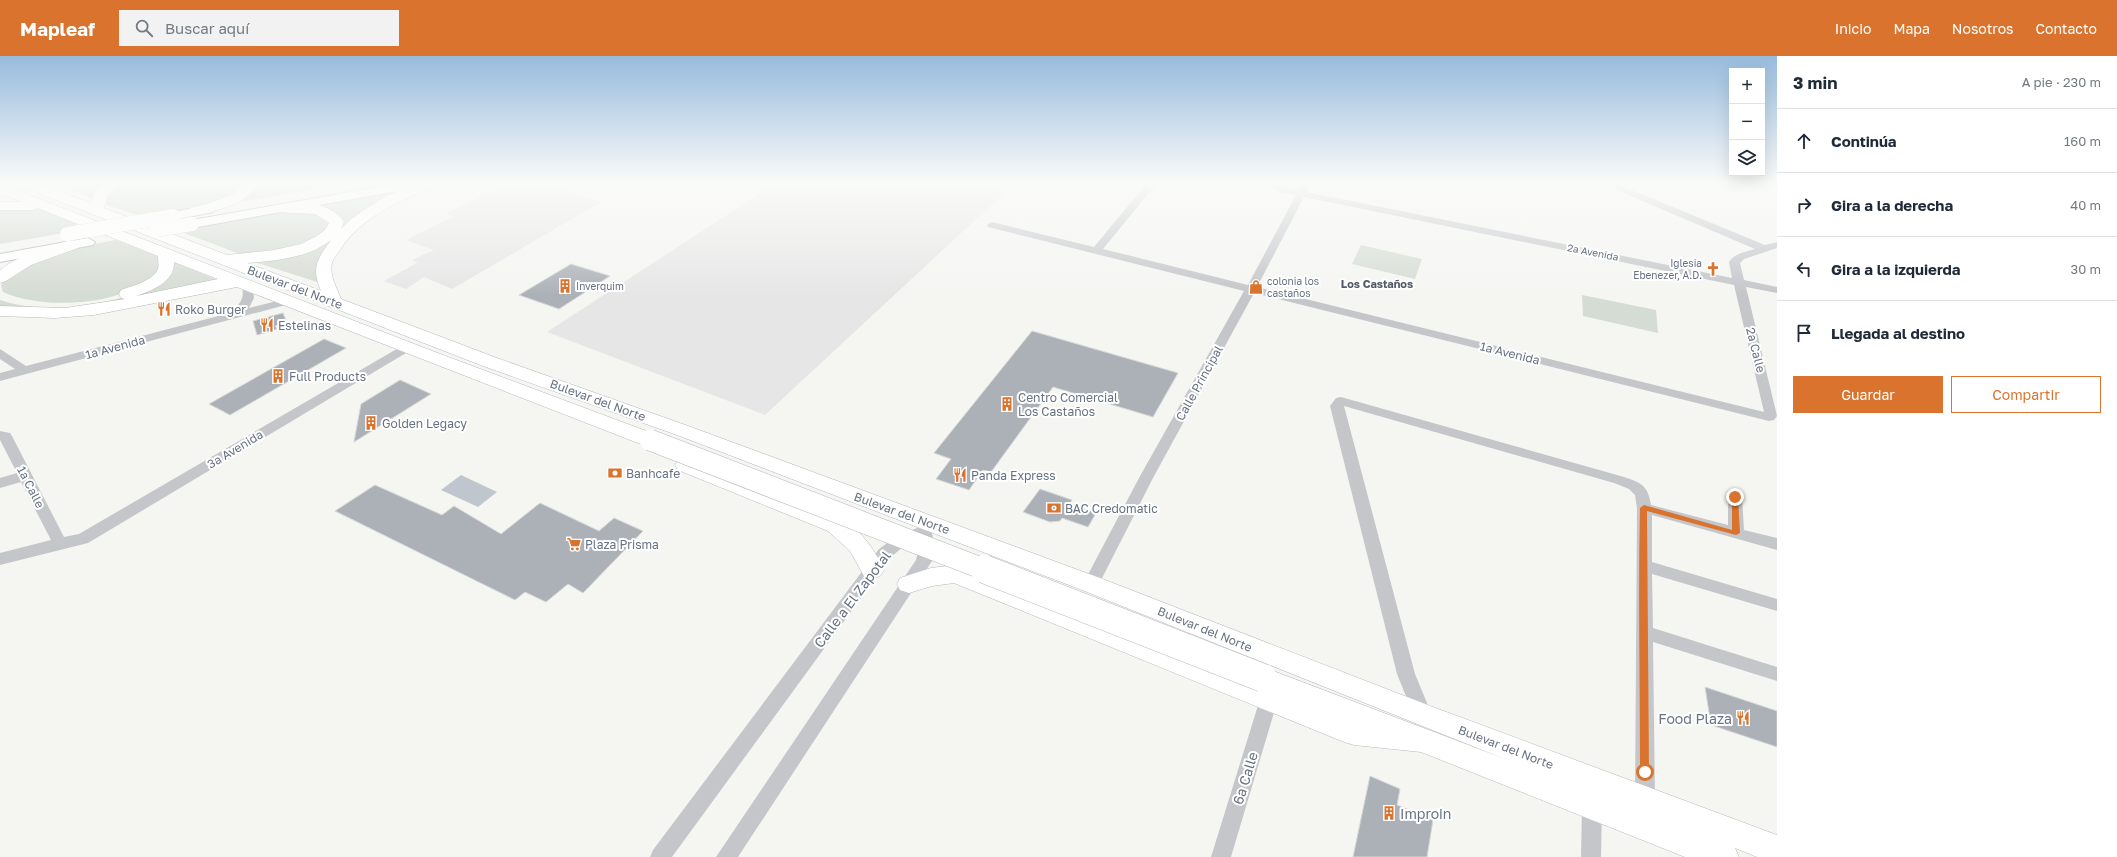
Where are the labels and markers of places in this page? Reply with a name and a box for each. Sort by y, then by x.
place label: Iglesia Ebenezer, A.D. [1633,257,1702,281]
church icon: Iglesia Ebenezer, A.D. [1705,261,1721,277]
place label: colonia los castaños [1267,275,1319,299]
building icon: Inverquim [557,278,573,294]
shop icon: colonia los castaños [1248,279,1264,295]
place label: Inverquim [576,280,624,292]
restaurant icon: Roko Burger [156,301,172,317]
place label: Roko Burger [175,302,246,317]
restaurant icon: Estelinas [259,317,275,333]
place label: Estelinas [278,318,331,333]
building icon: Full Products [270,368,286,384]
place label: Full Products [289,369,366,384]
place label: Centro Comercial Los Castaños [1018,390,1118,419]
building icon: Centro Comercial Los Castaños [999,396,1015,412]
building icon: Golden Legacy [363,415,379,431]
place label: Golden Legacy [382,416,467,431]
bank icon: Banhcafe [607,465,623,481]
place label: Banhcafe [626,466,680,481]
restaurant icon: Panda Express [952,467,968,483]
place label: Panda Express [971,468,1056,483]
bank icon: BAC Credomatic [1046,500,1062,516]
place label: BAC Credomatic [1065,501,1158,516]
supermarket icon: Plaza Prisma [566,536,582,552]
place label: Plaza Prisma [585,537,659,552]
place label: Food Plaza [1658,710,1732,727]
restaurant icon: Food Plaza [1735,710,1751,726]
building icon: Improin [1381,805,1397,821]
place label: Improin [1400,805,1451,822]

